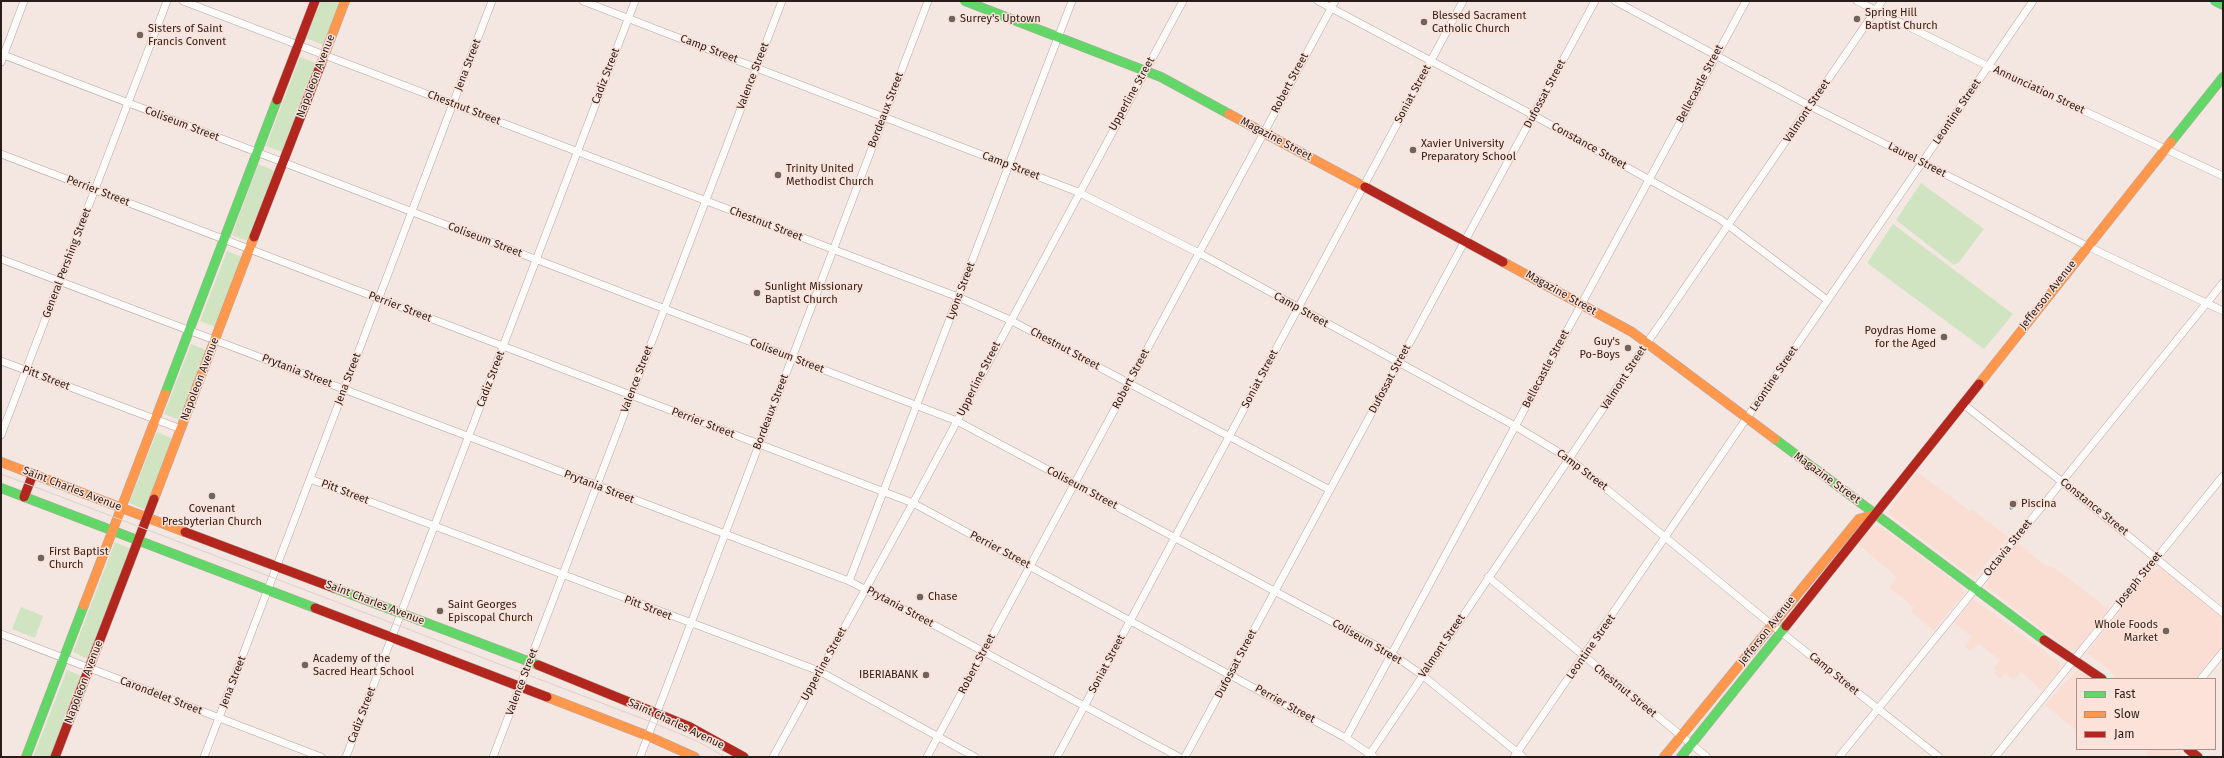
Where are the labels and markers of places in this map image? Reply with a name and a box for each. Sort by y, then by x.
place label: Spring Hill Baptist Church [1865,6,1938,32]
place label: Blessed Sacrament Catholic Church [1432,9,1526,35]
place label: Surrey's Uptown [960,12,1041,26]
marker: Surrey's Uptown [947,14,957,24]
marker: Spring Hill Baptist Church [1852,14,1862,24]
marker: Blessed Sacrament Catholic Church [1419,17,1429,27]
place label: Sisters of Saint Francis Convent [148,22,226,48]
marker: Sisters of Saint Francis Convent [135,30,145,40]
place label: Xavier University Preparatory School [1421,137,1516,163]
marker: Xavier University Preparatory School [1408,145,1418,155]
place label: Trinity United Methodist Church [786,162,874,188]
marker: Trinity United Methodist Church [773,170,783,180]
place label: Sunlight Missionary Baptist Church [765,280,863,306]
marker: Sunlight Missionary Baptist Church [752,288,762,298]
place label: Poydras Home for the Aged [1865,324,1936,350]
marker: Poydras Home for the Aged [1939,332,1949,342]
place label: Guy's Po-Boys [1580,335,1620,361]
marker: Guy's Po-Boys [1623,343,1633,353]
marker: Covenant Presbyterian Church [207,491,217,501]
place label: Piscina [2021,497,2056,511]
marker: Piscina [2008,499,2018,509]
place label: Covenant Presbyterian Church [162,502,262,528]
place label: First Baptist Church [49,545,109,571]
marker: First Baptist Church [36,553,46,563]
place label: Chase [928,590,958,604]
marker: Chase [915,592,925,602]
place label: Saint Georges Episcopal Church [448,598,533,624]
marker: Saint Georges Episcopal Church [435,606,445,616]
place label: Whole Foods Market [2094,618,2158,644]
marker: Whole Foods Market [2161,626,2171,636]
place label: Academy of the Sacred Heart School [313,652,414,678]
marker: Academy of the Sacred Heart School [300,660,310,670]
place label: IBERIABANK [859,668,918,682]
marker: IBERIABANK [921,670,931,680]

